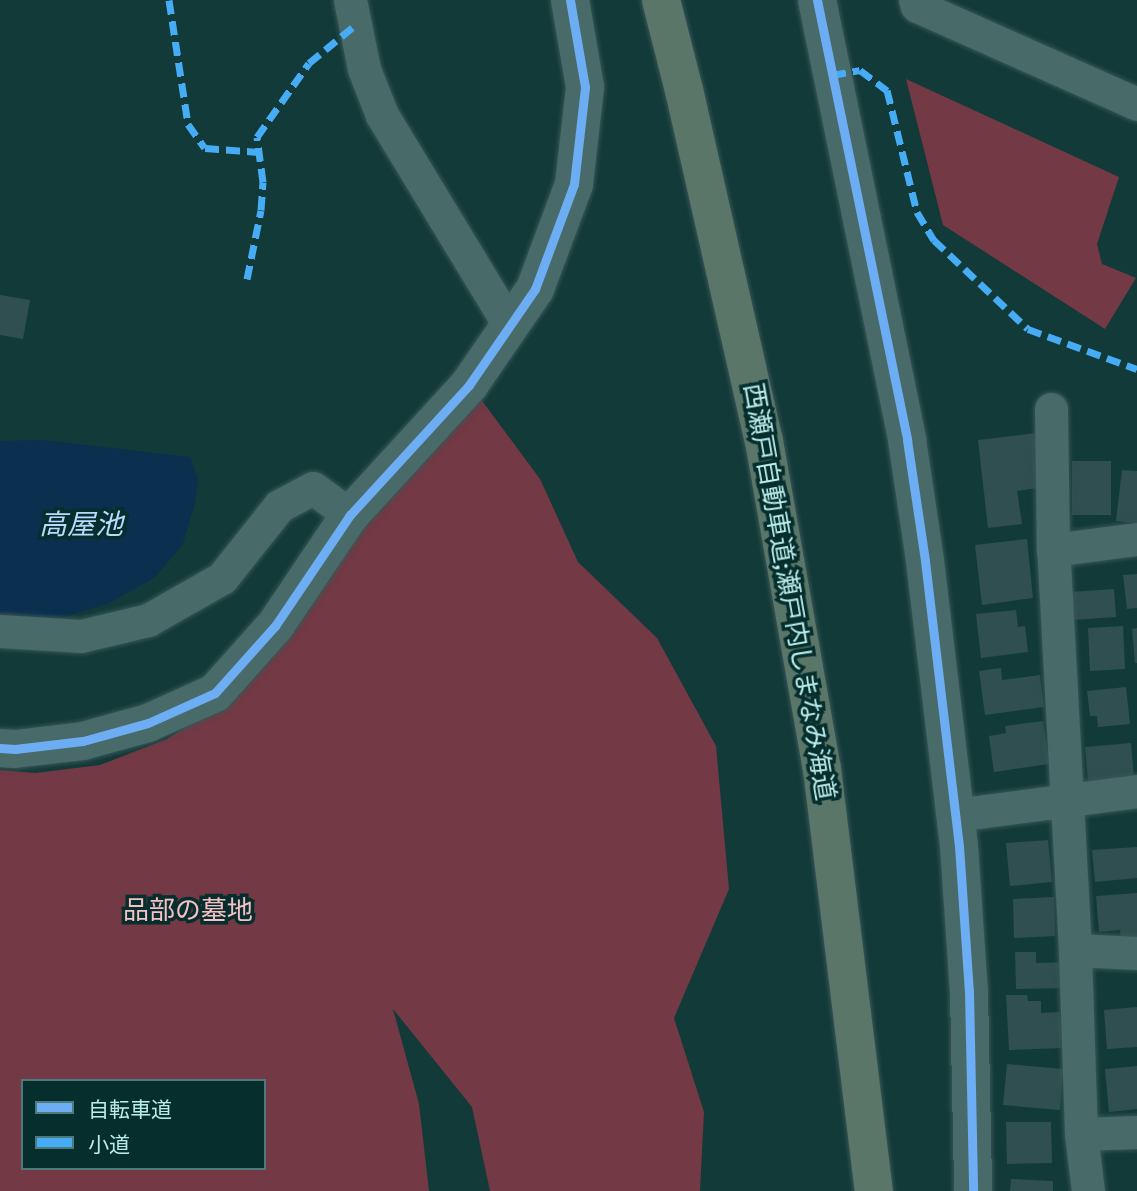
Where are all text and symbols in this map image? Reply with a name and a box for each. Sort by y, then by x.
street label: 西瀬戸自動車道;瀬戸内しまなみ海道 [736,381,840,803]
water label: 高屋池 [39,508,123,542]
park label: 品部の墓地 [123,896,253,928]
legend [21,1079,266,1170]
text: 自転車道 [88,1097,172,1123]
text: 小道 [88,1132,130,1158]

